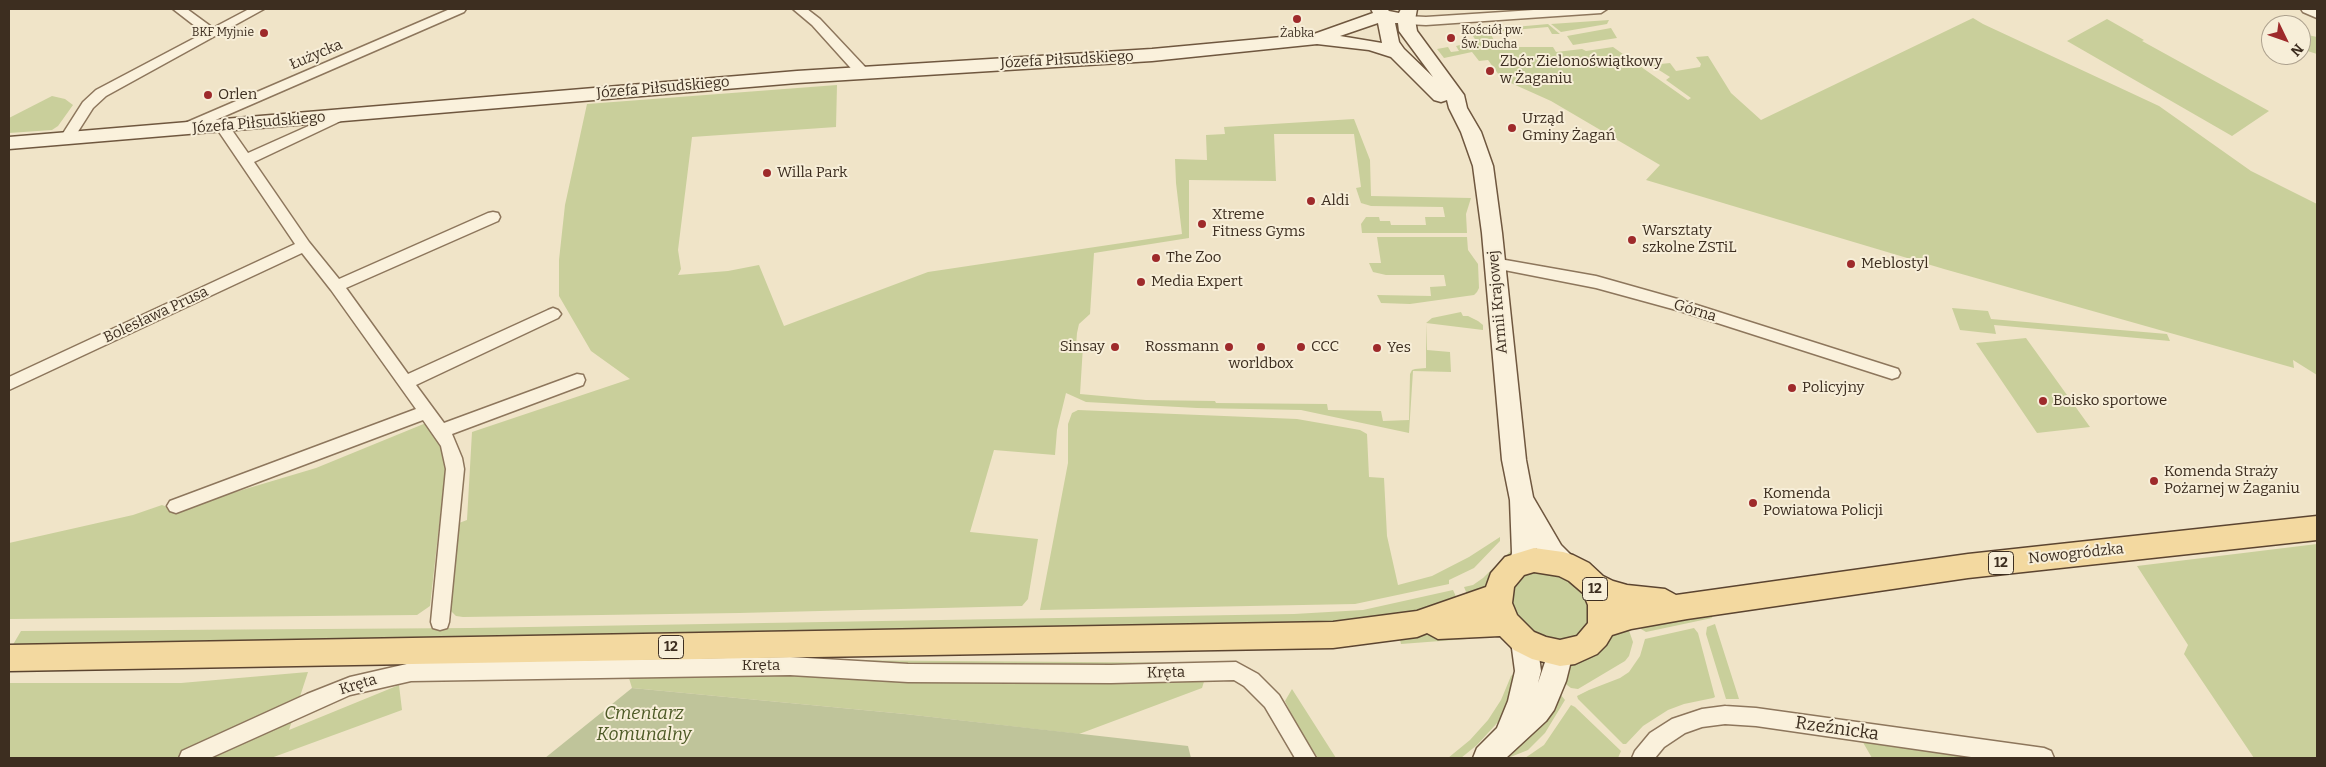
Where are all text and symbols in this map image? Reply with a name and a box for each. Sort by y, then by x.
marker: Żabka [1291,13,1303,25]
north arrow [2261,15,2311,65]
place label: Kościół pw. Św. Ducha [1461,24,1523,52]
place label: BKF Myjnie [192,26,254,40]
marker: BKF Myjnie [258,27,270,39]
place label: Żabka [1280,27,1314,41]
marker: Kościół pw. Św. Ducha [1445,32,1457,44]
street label: Łużycka [287,36,345,74]
text: N [2287,40,2307,59]
street label: Józefa Piłsudskiego [1000,48,1134,72]
place label: Zbór Zielonoświątkowy w Żaganiu [1500,53,1662,88]
marker: Zbór Zielonoświątkowy w Żaganiu [1484,65,1496,77]
street label: Józefa Piłsudskiego [596,73,730,103]
place label: Orlen [218,86,257,104]
marker: Orlen [202,89,214,101]
street label: Józefa Piłsudskiego [192,108,326,138]
place label: Urząd Gminy Żagań [1522,110,1615,145]
marker: Urząd Gminy Żagań [1506,122,1518,134]
place label: Willa Park [777,164,847,182]
marker: Willa Park [761,167,773,179]
place label: Aldi [1321,192,1349,210]
marker: Aldi [1305,195,1317,207]
place label: Xtreme Fitness Gyms [1212,206,1305,241]
marker: Xtreme Fitness Gyms [1196,218,1208,230]
place label: Warsztaty szkolne ZSTiL [1642,222,1737,257]
marker: Warsztaty szkolne ZSTiL [1626,234,1638,246]
place label: The Zoo [1166,249,1221,267]
street label: Armii Krajowej [1485,249,1511,355]
marker: The Zoo [1150,252,1162,264]
place label: Meblostyl [1861,255,1929,273]
marker: Meblostyl [1845,258,1857,270]
place label: Media Expert [1151,273,1243,291]
marker: Media Expert [1135,276,1147,288]
street label: Bolesława Prusa [101,283,211,347]
street label: Górna [1671,296,1719,326]
place label: Sinsay [1060,338,1105,356]
place label: Rossmann [1145,338,1219,356]
place label: CCC [1311,338,1339,356]
place label: Yes [1387,339,1411,357]
marker: Sinsay [1109,341,1121,353]
marker: Rossmann [1223,341,1235,353]
marker: worldbox [1255,341,1267,353]
marker: CCC [1295,341,1307,353]
marker: Yes [1371,342,1383,354]
place label: worldbox [1228,355,1294,373]
place label: Policyjny [1802,379,1864,397]
marker: Policyjny [1786,382,1798,394]
place label: Boisko sportowe [2053,392,2167,410]
marker: Boisko sportowe [2037,395,2049,407]
place label: Komenda Straży Pożarnej w Żaganiu [2164,463,2300,498]
marker: Komenda Straży Pożarnej w Żaganiu [2148,475,2160,487]
place label: Komenda Powiatowa Policji [1763,485,1883,520]
marker: Komenda Powiatowa Policji [1747,497,1759,509]
street label: Nowogródzka [2027,540,2125,568]
road number: 12 [1988,552,2014,574]
road number: 12 [1582,578,1608,600]
road number: 12 [658,636,684,659]
street label: Kręta [742,657,780,675]
street label: Kręta [1147,664,1185,682]
street label: Kręta [337,671,379,699]
park label: Cmentarz Komunalny [596,703,692,746]
street label: Rzeźnicka [1794,712,1880,746]

